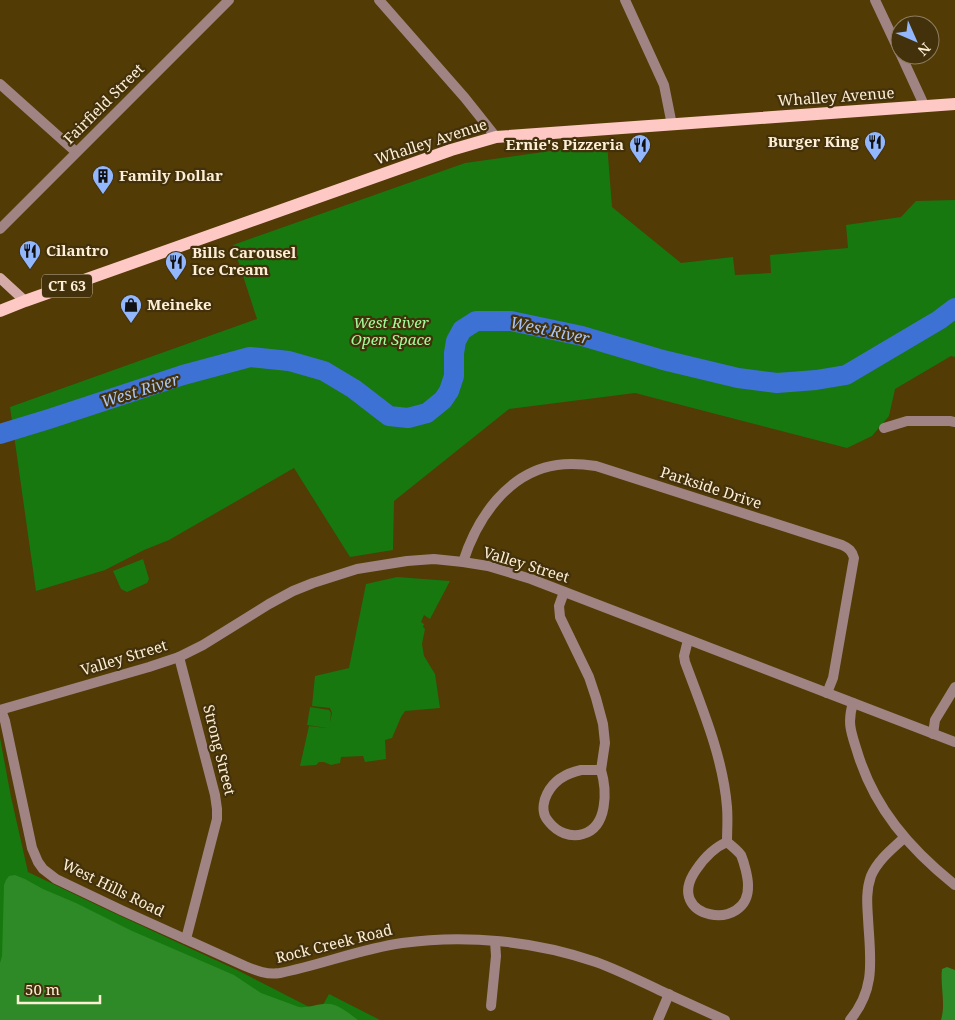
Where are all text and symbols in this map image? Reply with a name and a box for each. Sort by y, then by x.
north arrow [890,15,940,65]
text: N [914,39,935,60]
street label: Fairfield Street [59,59,148,148]
street label: Whalley Avenue [777,82,895,110]
street label: Whalley Avenue [372,113,489,169]
restaurant icon: Burger King [863,130,887,161]
place label: Burger King [768,131,860,151]
restaurant icon: Ernie's Pizzeria [628,133,652,164]
place label: Ernie's Pizzeria [506,134,624,154]
building icon: Family Dollar [91,164,115,195]
place label: Family Dollar [119,165,223,185]
restaurant icon: Cilantro [18,239,42,270]
place label: Cilantro [46,240,109,260]
place label: Bills Carousel Ice Cream [192,242,297,279]
restaurant icon: Bills Carousel Ice Cream [164,250,188,281]
road number: CT 63 [42,274,92,298]
shop icon: Meineke [119,293,143,324]
place label: Meineke [147,294,212,314]
water label: West River [508,311,592,349]
park label: West River Open Space [351,312,432,349]
water label: West River [98,368,182,412]
street label: Parkside Drive [658,461,765,513]
street label: Valley Street [481,541,572,587]
street label: Valley Street [78,634,169,680]
street label: Strong Street [199,702,241,797]
street label: West Hills Road [59,854,168,921]
street label: Rock Creek Road [273,919,394,967]
scale bar [18,972,100,1004]
text: 50 m [25,979,60,999]

